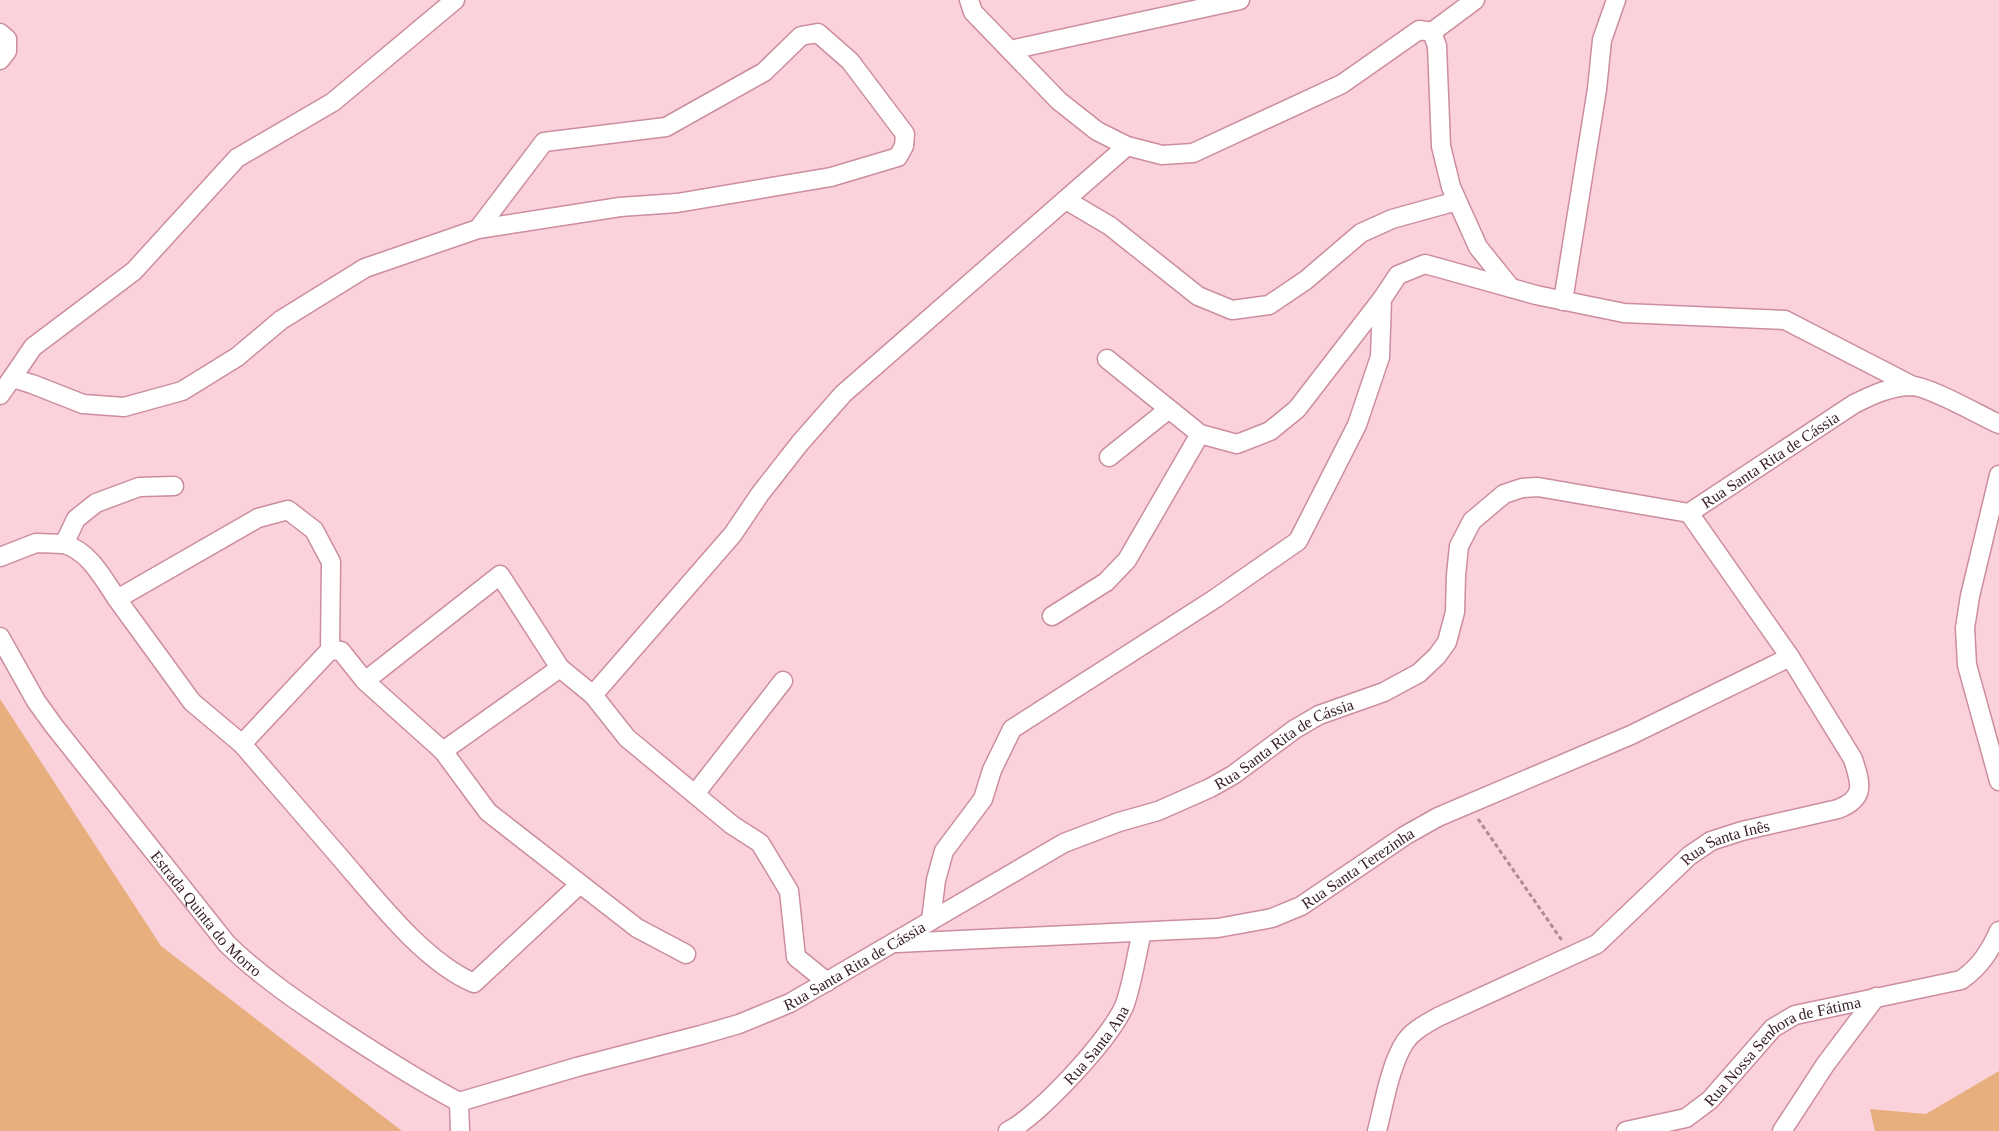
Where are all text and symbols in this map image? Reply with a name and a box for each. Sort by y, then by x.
street label: Rua Santa Rita de Cássia [1698,409,1842,511]
street label: Rua Santa Rita de Cássia [1211,696,1356,793]
street label: Rua Santa Inês [1677,817,1771,869]
street label: Rua Santa Terezinha [1298,824,1417,912]
street label: Estrada Quinta do Morro [147,848,265,980]
street label: Rua Santa Rita de Cássia [781,918,928,1014]
street label: Rua Nossa Senhora de Fátima [1701,993,1862,1110]
street label: Rua Santa Ana [1060,1003,1132,1088]

